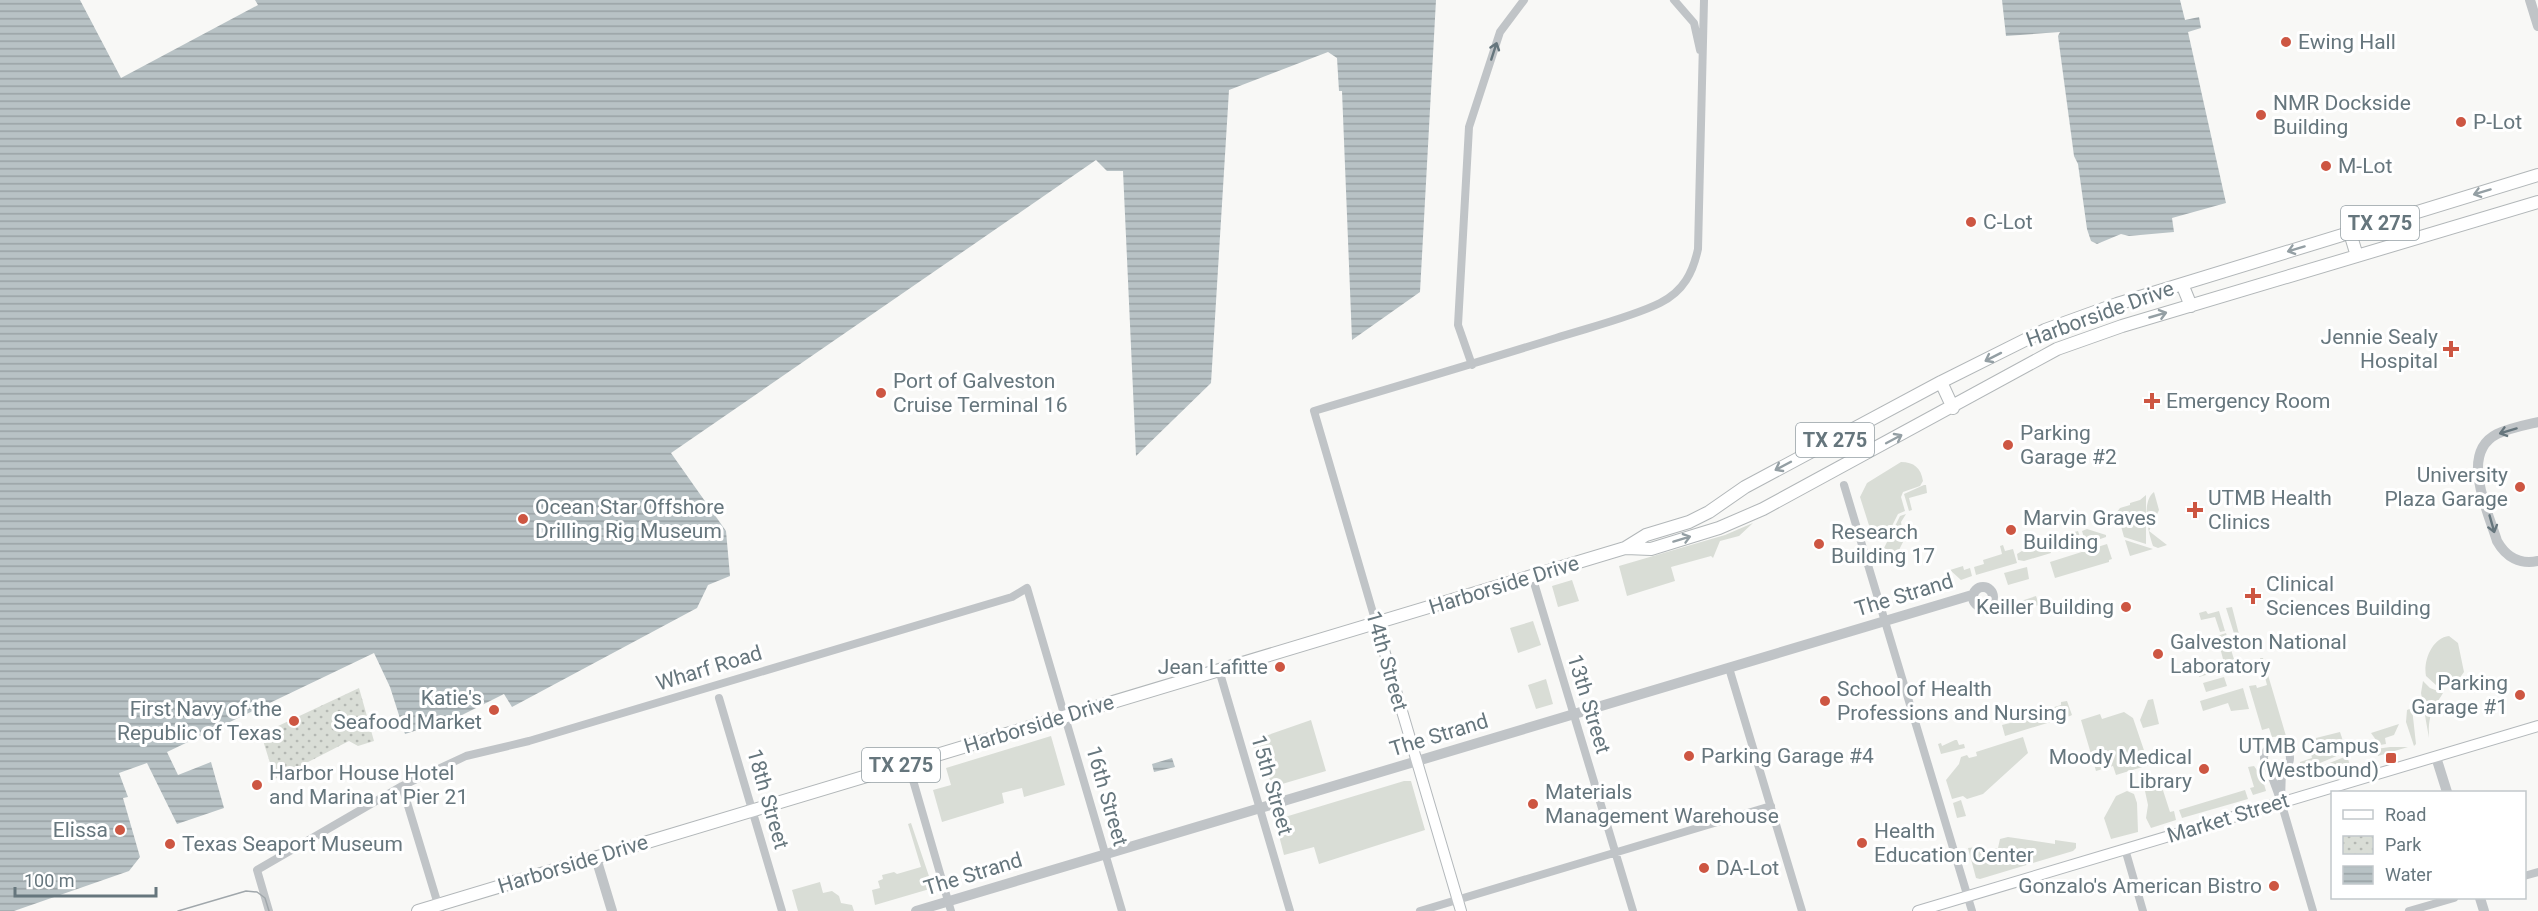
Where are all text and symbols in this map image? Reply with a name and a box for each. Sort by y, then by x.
place label: Ewing Hall [2298,30,2396,54]
marker: Ewing Hall [2279,35,2293,49]
one-way arrow [1489,42,1500,61]
place label: NMR Dockside Building [2273,91,2411,139]
marker: NMR Dockside Building [2254,108,2268,122]
place label: P-Lot [2473,110,2522,134]
marker: P-Lot [2454,115,2468,129]
place label: M-Lot [2338,154,2392,178]
marker: M-Lot [2319,159,2333,173]
one-way arrow [2473,187,2492,198]
road number: TX 275 [2341,206,2419,240]
place label: C-Lot [1983,210,2033,234]
marker: C-Lot [1964,215,1978,229]
one-way arrow [2287,244,2306,255]
street label: Harborside Drive [2023,276,2177,352]
one-way arrow [2148,309,2167,320]
place label: Jennie Sealy Hospital [2321,325,2438,373]
marker: Jennie Sealy Hospital [2442,340,2460,358]
one-way arrow [1984,351,2002,363]
place label: Port of Galveston Cruise Terminal 16 [893,369,1067,417]
marker: Port of Galveston Cruise Terminal 16 [874,386,888,400]
place label: Emergency Room [2166,389,2330,413]
marker: Emergency Room [2143,392,2161,410]
place label: Parking Garage #2 [2020,421,2117,469]
road number: TX 275 [1796,423,1874,457]
one-way arrow [2499,426,2518,437]
one-way arrow [1884,433,1902,444]
marker: Parking Garage #2 [2001,438,2015,452]
one-way arrow [1774,461,1792,473]
place label: University Plaza Garage [2384,463,2508,511]
marker: University Plaza Garage [2513,480,2527,494]
place label: UTMB Health Clinics [2208,486,2332,534]
place label: Ocean Star Offshore Drilling Rig Museum [535,495,724,543]
marker: UTMB Health Clinics [2186,501,2204,519]
place label: Marvin Graves Building [2023,506,2156,554]
marker: Ocean Star Offshore Drilling Rig Museum [516,512,530,526]
one-way arrow [2487,514,2498,533]
place label: Research Building 17 [1831,520,1935,568]
marker: Marvin Graves Building [2004,523,2018,537]
one-way arrow [1672,533,1691,544]
marker: Research Building 17 [1812,537,1826,551]
street label: Harborside Drive [1426,551,1582,619]
street label: The Strand [1852,569,1956,621]
place label: Clinical Sciences Building [2266,572,2431,620]
marker: Clinical Sciences Building [2244,587,2262,605]
place label: Keiller Building [1976,595,2114,619]
marker: Keiller Building [2119,600,2133,614]
street label: 14th Street [1361,608,1413,714]
place label: Galveston National Laboratory [2170,630,2347,678]
street label: Wharf Road [653,641,765,695]
marker: Galveston National Laboratory [2151,647,2165,661]
street label: 13th Street [1563,651,1616,757]
place label: Jean Lafitte [1158,655,1268,679]
marker: Jean Lafitte [1273,660,1287,674]
place label: Parking Garage #1 [2411,671,2508,719]
place label: School of Health Professions and Nursing [1837,677,2067,725]
place label: Katie's Seafood Market [333,686,482,734]
marker: Parking Garage #1 [2513,688,2527,702]
street label: Harborside Drive [961,690,1117,758]
marker: School of Health Professions and Nursing [1818,694,1832,708]
place label: First Navy of the Republic of Texas [117,697,282,745]
marker: Katie's Seafood Market [487,703,501,717]
street label: The Strand [1387,709,1491,761]
marker: First Navy of the Republic of Texas [287,714,301,728]
street label: 15th Street [1246,732,1298,838]
place label: UTMB Campus (Westbound) [2239,734,2379,782]
street label: 16th Street [1081,743,1133,849]
place label: Parking Garage #4 [1701,744,1874,768]
place label: Moody Medical Library [2049,745,2192,793]
street label: 18th Street [742,746,794,852]
road number: TX 275 [862,748,940,782]
marker: Parking Garage #4 [1682,749,1696,763]
marker: UTMB Campus (Westbound) [2384,751,2398,765]
place label: Harbor House Hotel and Marina at Pier 21 [269,761,468,809]
marker: Moody Medical Library [2197,762,2211,776]
marker: Harbor House Hotel and Marina at Pier 21 [250,778,264,792]
place label: Materials Management Warehouse [1545,780,1779,828]
street label: Market Street [2164,788,2292,848]
legend [2331,791,2526,899]
marker: Materials Management Warehouse [1526,797,1540,811]
text: Road [2385,804,2426,825]
place label: Elissa [53,818,108,842]
place label: Health Education Center [1874,819,2034,867]
marker: Elissa [113,823,127,837]
street label: Harborside Drive [495,830,651,898]
place label: Texas Seaport Museum [182,832,403,856]
text: Park [2385,834,2422,855]
marker: Health Education Center [1855,836,1869,850]
marker: Texas Seaport Museum [163,837,177,851]
street label: The Strand [921,848,1025,900]
place label: DA-Lot [1716,856,1779,880]
scale bar [15,860,156,898]
marker: DA-Lot [1697,861,1711,875]
text: Water [2385,864,2432,885]
text: 100 m [24,870,75,891]
place label: Gonzalo's American Bistro [2018,874,2262,898]
marker: Gonzalo's American Bistro [2267,879,2281,893]

